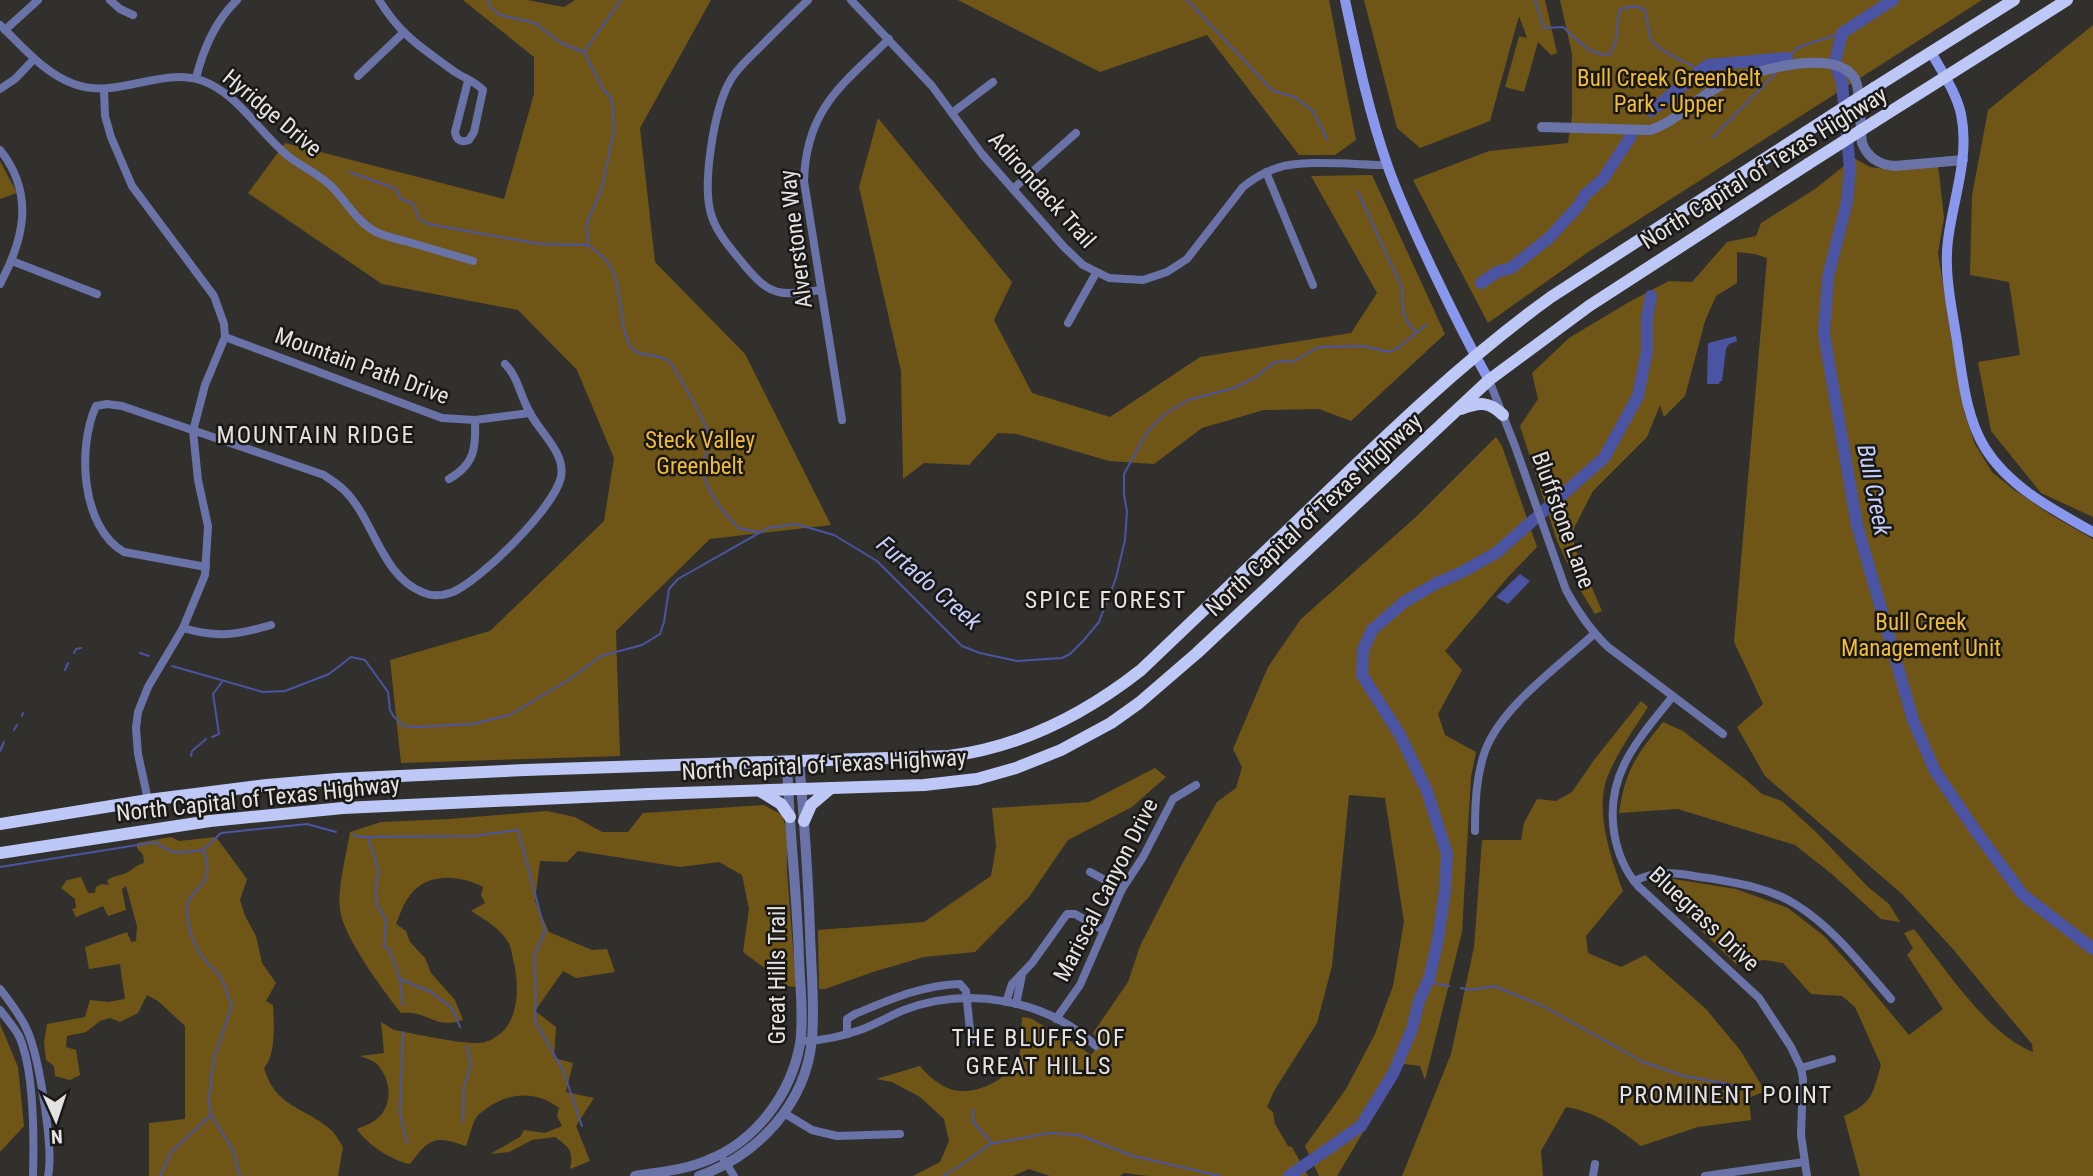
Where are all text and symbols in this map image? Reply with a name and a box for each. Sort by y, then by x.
street label: Hyridge Drive [217,64,327,162]
park label: Bull Creek Greenbelt Park - Upper [1577,65,1761,118]
street label: North Capital of Texas Highway [1636,81,1892,255]
street label: Adirondack Trail [983,126,1101,254]
street label: Alverstone Way [774,168,818,310]
street label: Mountain Path Drive [271,322,453,410]
street label: North Capital of Texas Highway [1201,408,1428,622]
district label: MOUNTAIN RIDGE [217,421,415,449]
park label: Steck Valley Greenbelt [645,427,755,480]
water label: Bull Creek [1851,442,1897,539]
street label: Bluffstone Lane [1526,448,1600,592]
water label: Furtado Creek [871,530,987,636]
district label: SPICE FOREST [1025,586,1187,614]
park label: Bull Creek Management Unit [1841,609,2001,662]
street label: North Capital of Texas Highway [681,744,968,786]
street label: North Capital of Texas Highway [115,771,402,827]
street label: Mariscal Canyon Drive [1048,794,1164,986]
street label: Bluegrass Drive [1643,861,1765,977]
street label: Great Hills Trail [764,906,791,1044]
district label: THE BLUFFS OF GREAT HILLS [951,1024,1127,1080]
district label: PROMINENT POINT [1619,1081,1833,1109]
north arrow [21,1085,91,1155]
text: N [50,1125,63,1148]

